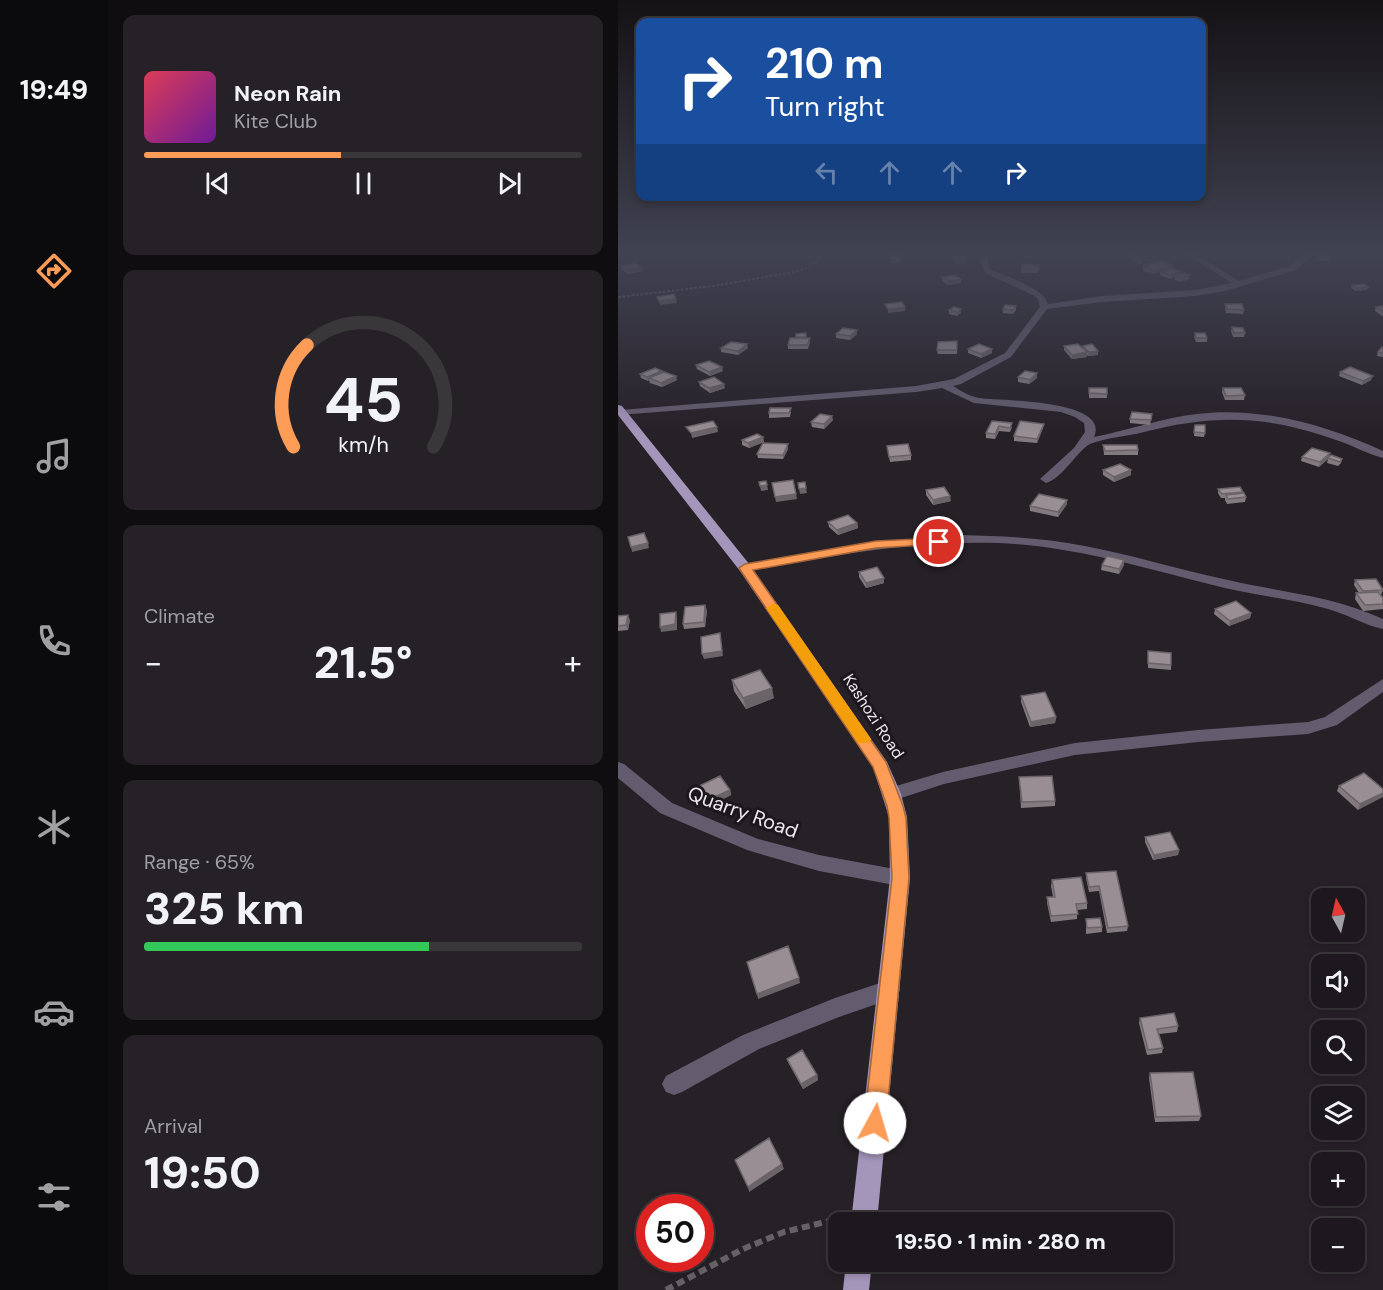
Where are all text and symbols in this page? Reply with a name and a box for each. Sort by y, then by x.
text: 210 m [765,36,883,91]
icon: right [666,42,744,120]
text: 19:49 [20,72,88,107]
text: Neon Rain [234,79,341,108]
text: Turn right [765,89,885,124]
text: Kite Club [234,108,318,134]
icon: left [810,156,843,189]
icon: ahead [873,156,906,189]
icon: ahead [936,156,969,189]
icon: right [999,156,1032,189]
icon: previous [201,167,234,200]
icon: pause [347,167,380,200]
icon: next [493,167,526,200]
icon: directions [33,250,75,292]
text: 45 [323,359,403,440]
text: km/h [338,431,388,459]
icon: music [33,435,75,477]
pin [913,516,964,567]
icon: arrive [922,525,955,558]
text: Climate [144,603,215,629]
icon: phone [33,620,75,662]
text: 21.5° [314,633,412,692]
text: − [144,641,162,684]
text: + [564,641,582,684]
street label: Kashozi Road [838,670,909,763]
street label: Quarry Road [684,780,802,844]
icon: climate [33,806,75,848]
text: Range · 65% [144,849,255,875]
text: 325 km [144,879,305,938]
north arrow [1311,888,1365,942]
map controls [1311,888,1365,1272]
button: sound [1311,954,1365,1008]
icon: car [33,991,75,1033]
button: search [1311,1020,1365,1074]
button: layers [1311,1086,1365,1140]
position arrow [843,1091,907,1155]
text: Arrival [144,1113,202,1139]
text: 19:50 [144,1143,261,1202]
button: + [1311,1152,1365,1206]
icon: filters [33,1176,75,1218]
speed limit sign: 50 [636,1194,714,1272]
button: − [1311,1218,1365,1272]
text: 19:50 · 1 min · 280 m [895,1227,1106,1256]

